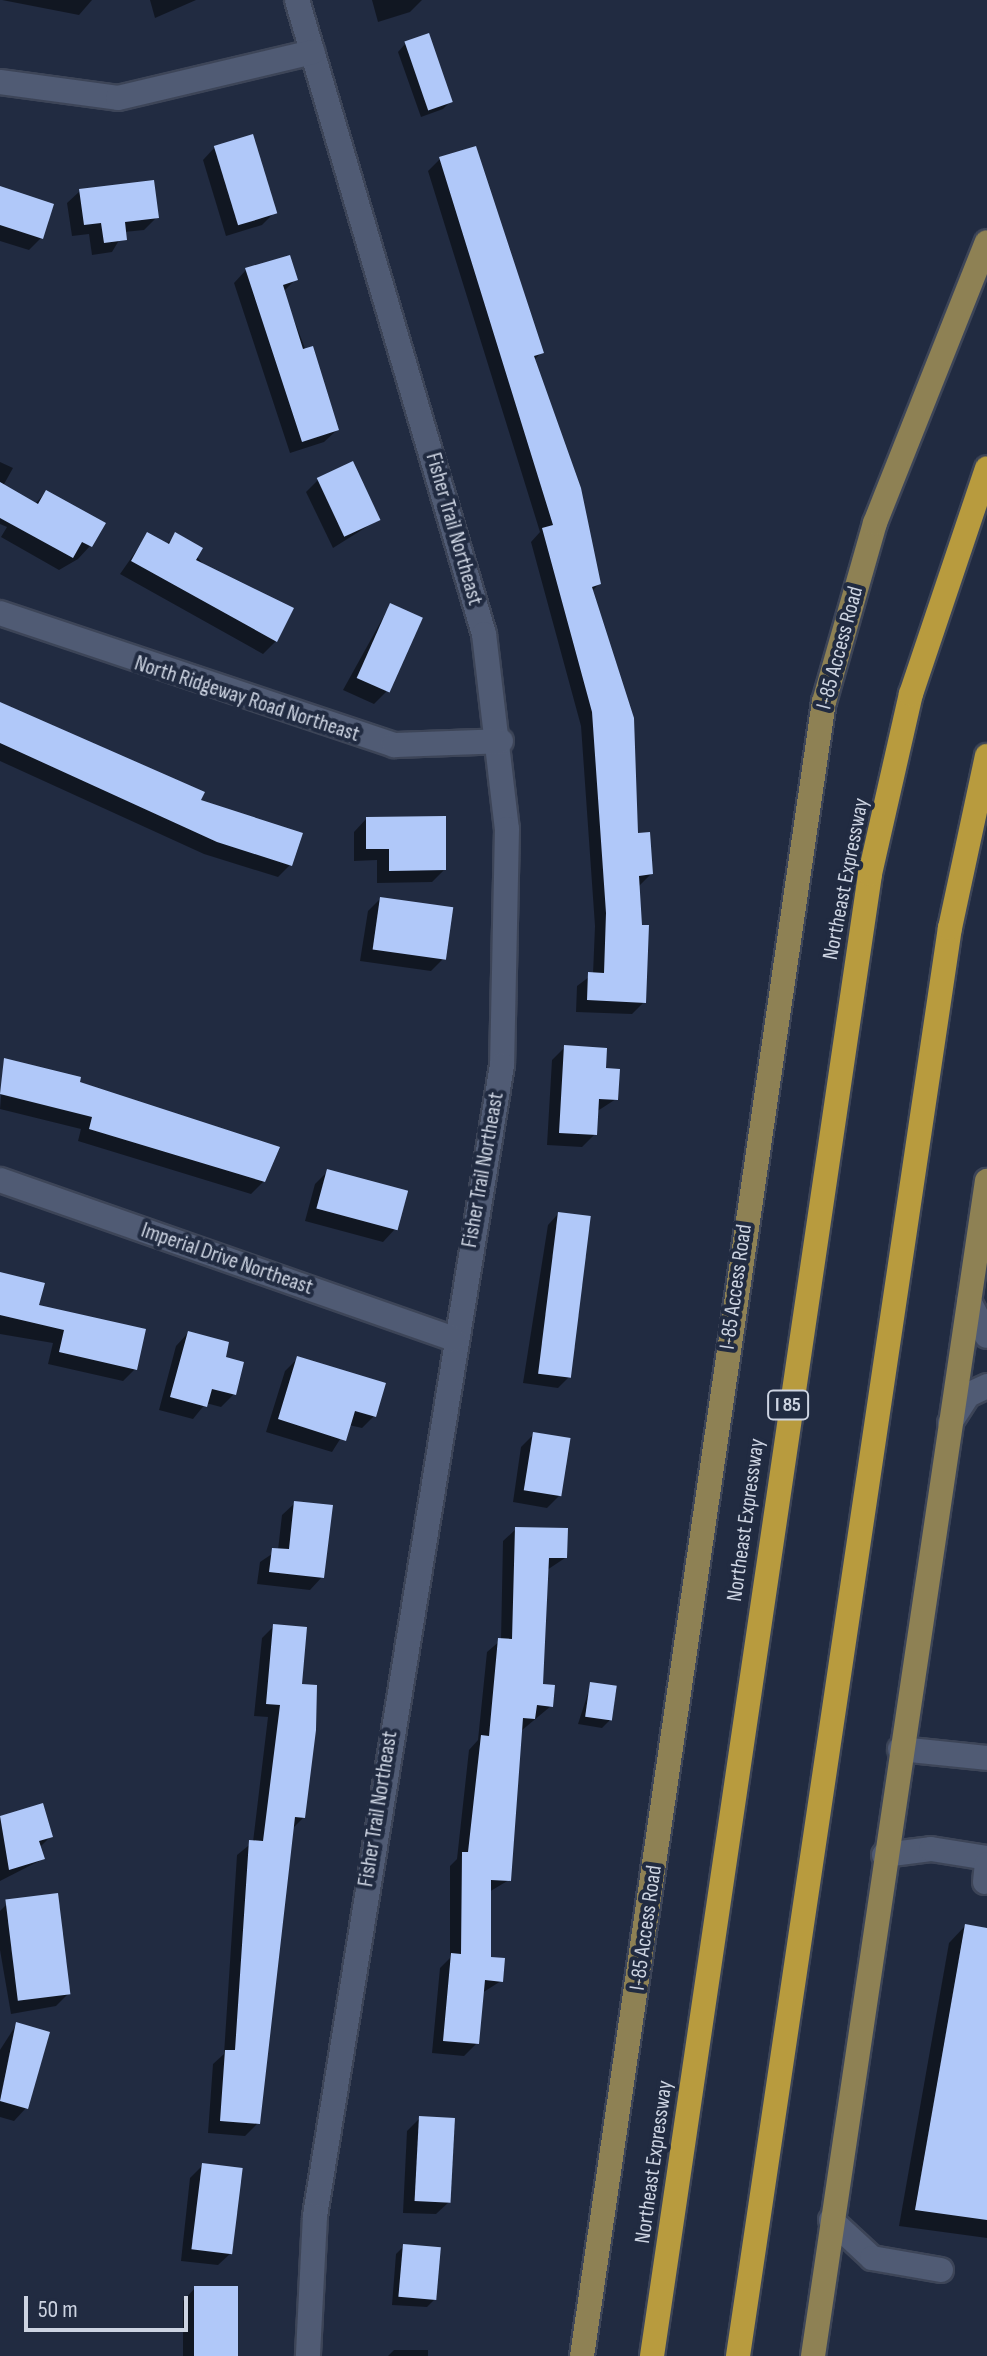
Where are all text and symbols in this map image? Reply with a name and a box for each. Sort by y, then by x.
street label: Fisher Trail Northeast [420,450,488,608]
street label: I-85 Access Road [811,584,869,712]
street label: North Ridgeway Road Northeast [131,650,363,748]
street label: Northeast Expressway [817,796,875,962]
street label: Fisher Trail Northeast [456,1090,510,1250]
street label: Imperial Drive Northeast [138,1217,316,1301]
street label: I-85 Access Road [714,1223,758,1351]
road number: I 85 [766,1389,810,1421]
street label: Northeast Expressway [722,1437,770,1603]
street label: Fisher Trail Northeast [353,1729,403,1889]
street label: I-85 Access Road [624,1864,668,1992]
street label: Northeast Expressway [630,2079,678,2245]
scale bar [28,2280,192,2330]
text: 50 m [38,2295,78,2324]

